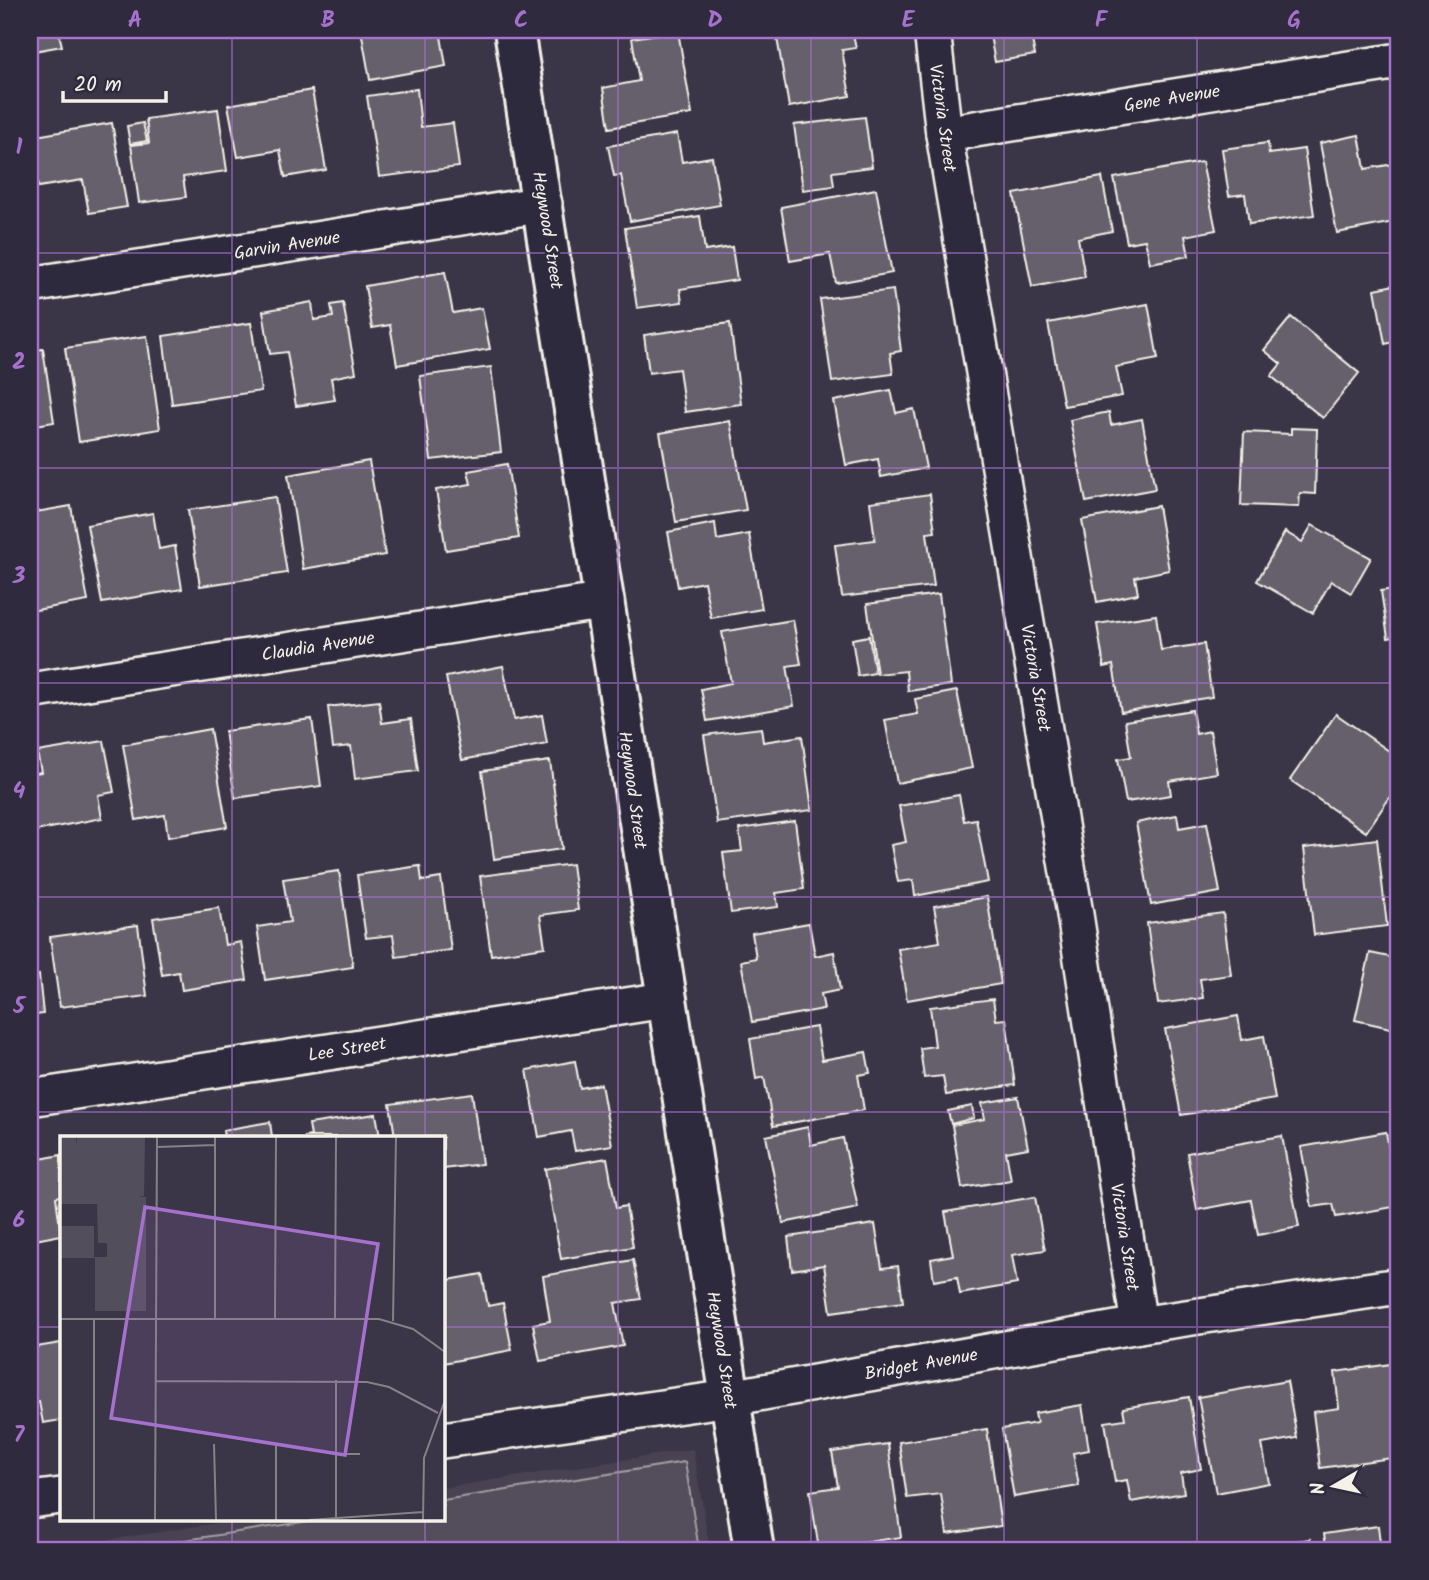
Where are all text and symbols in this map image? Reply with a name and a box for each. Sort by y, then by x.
text: A [128,3,142,39]
text: B [321,3,335,39]
text: C [514,3,528,39]
text: D [707,3,723,39]
text: E [902,3,916,39]
text: F [1095,3,1109,39]
text: G [1287,3,1301,39]
scale bar [63,60,166,104]
street label: Victoria Street [920,62,964,175]
text: 20 m [74,69,122,102]
street label: Gene Avenue [1122,78,1222,121]
text: 1 [16,130,23,166]
street label: Heywood Street [523,169,570,292]
street label: Garvin Avenue [232,224,342,269]
text: 2 [12,345,26,381]
text: 3 [12,559,26,595]
street label: Victoria Street [1011,622,1058,735]
street label: Claudia Avenue [260,624,377,671]
street label: Heywood Street [609,729,654,852]
text: 4 [13,774,26,810]
text: 5 [12,989,27,1025]
street label: Lee Street [306,1030,389,1071]
inset map [60,1136,444,1520]
street label: Victoria Street [1101,1181,1146,1294]
text: 6 [13,1203,25,1239]
street label: Heywood Street [697,1289,744,1412]
street label: Bridget Avenue [862,1341,980,1390]
text: 7 [14,1418,26,1454]
north arrow [1300,1450,1370,1520]
text: N [1303,1480,1335,1497]

